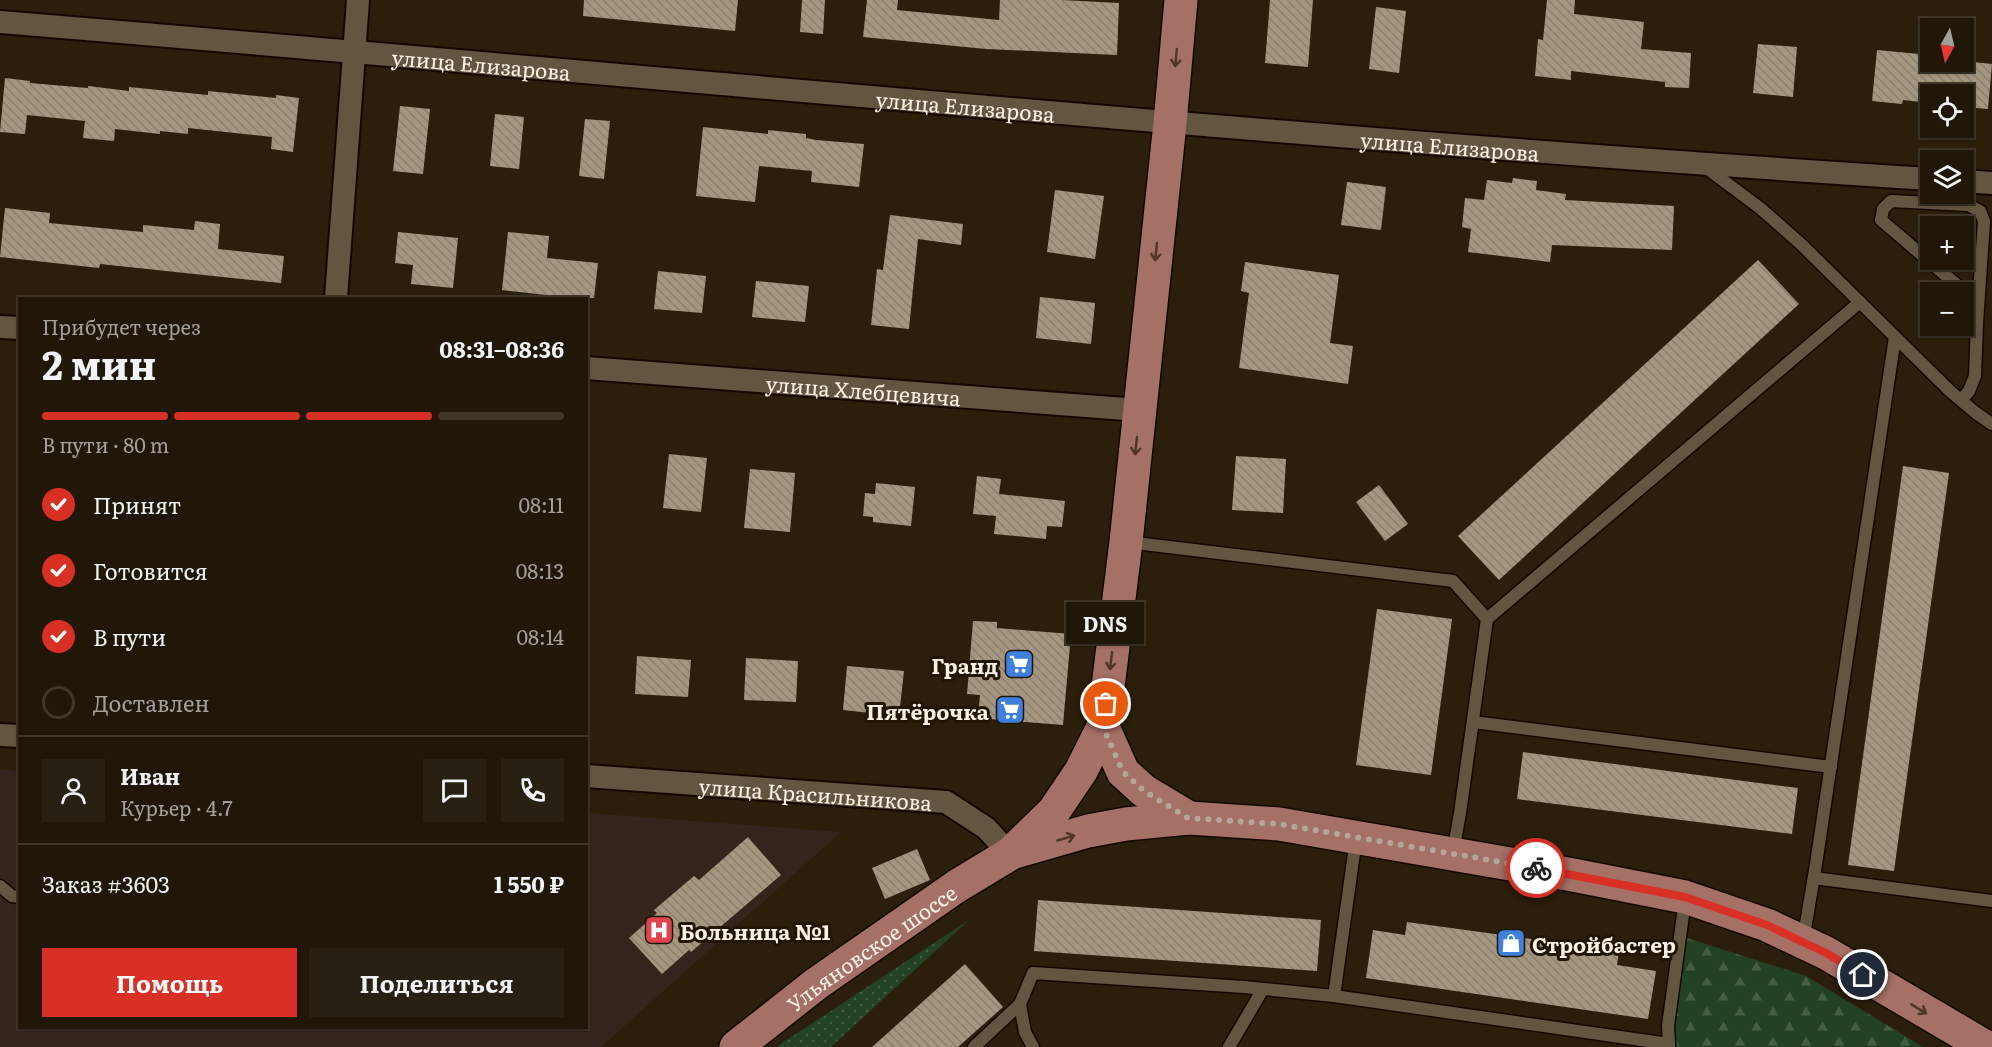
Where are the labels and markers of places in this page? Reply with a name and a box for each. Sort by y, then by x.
callout: DNS [1067,602,1145,644]
supermarket icon: Гранд [1003,648,1035,680]
place label: Гранд [931,649,998,680]
pin [1080,678,1131,729]
supermarket icon: Пятёрочка [994,694,1026,726]
place label: Пятёрочка [866,695,990,726]
hospital icon: Больница №1 [643,914,675,946]
place label: Больница №1 [680,915,831,946]
shop icon: Стройбастер [1495,927,1527,959]
place label: Стройбастер [1532,928,1676,959]
pin [1837,949,1888,1000]

